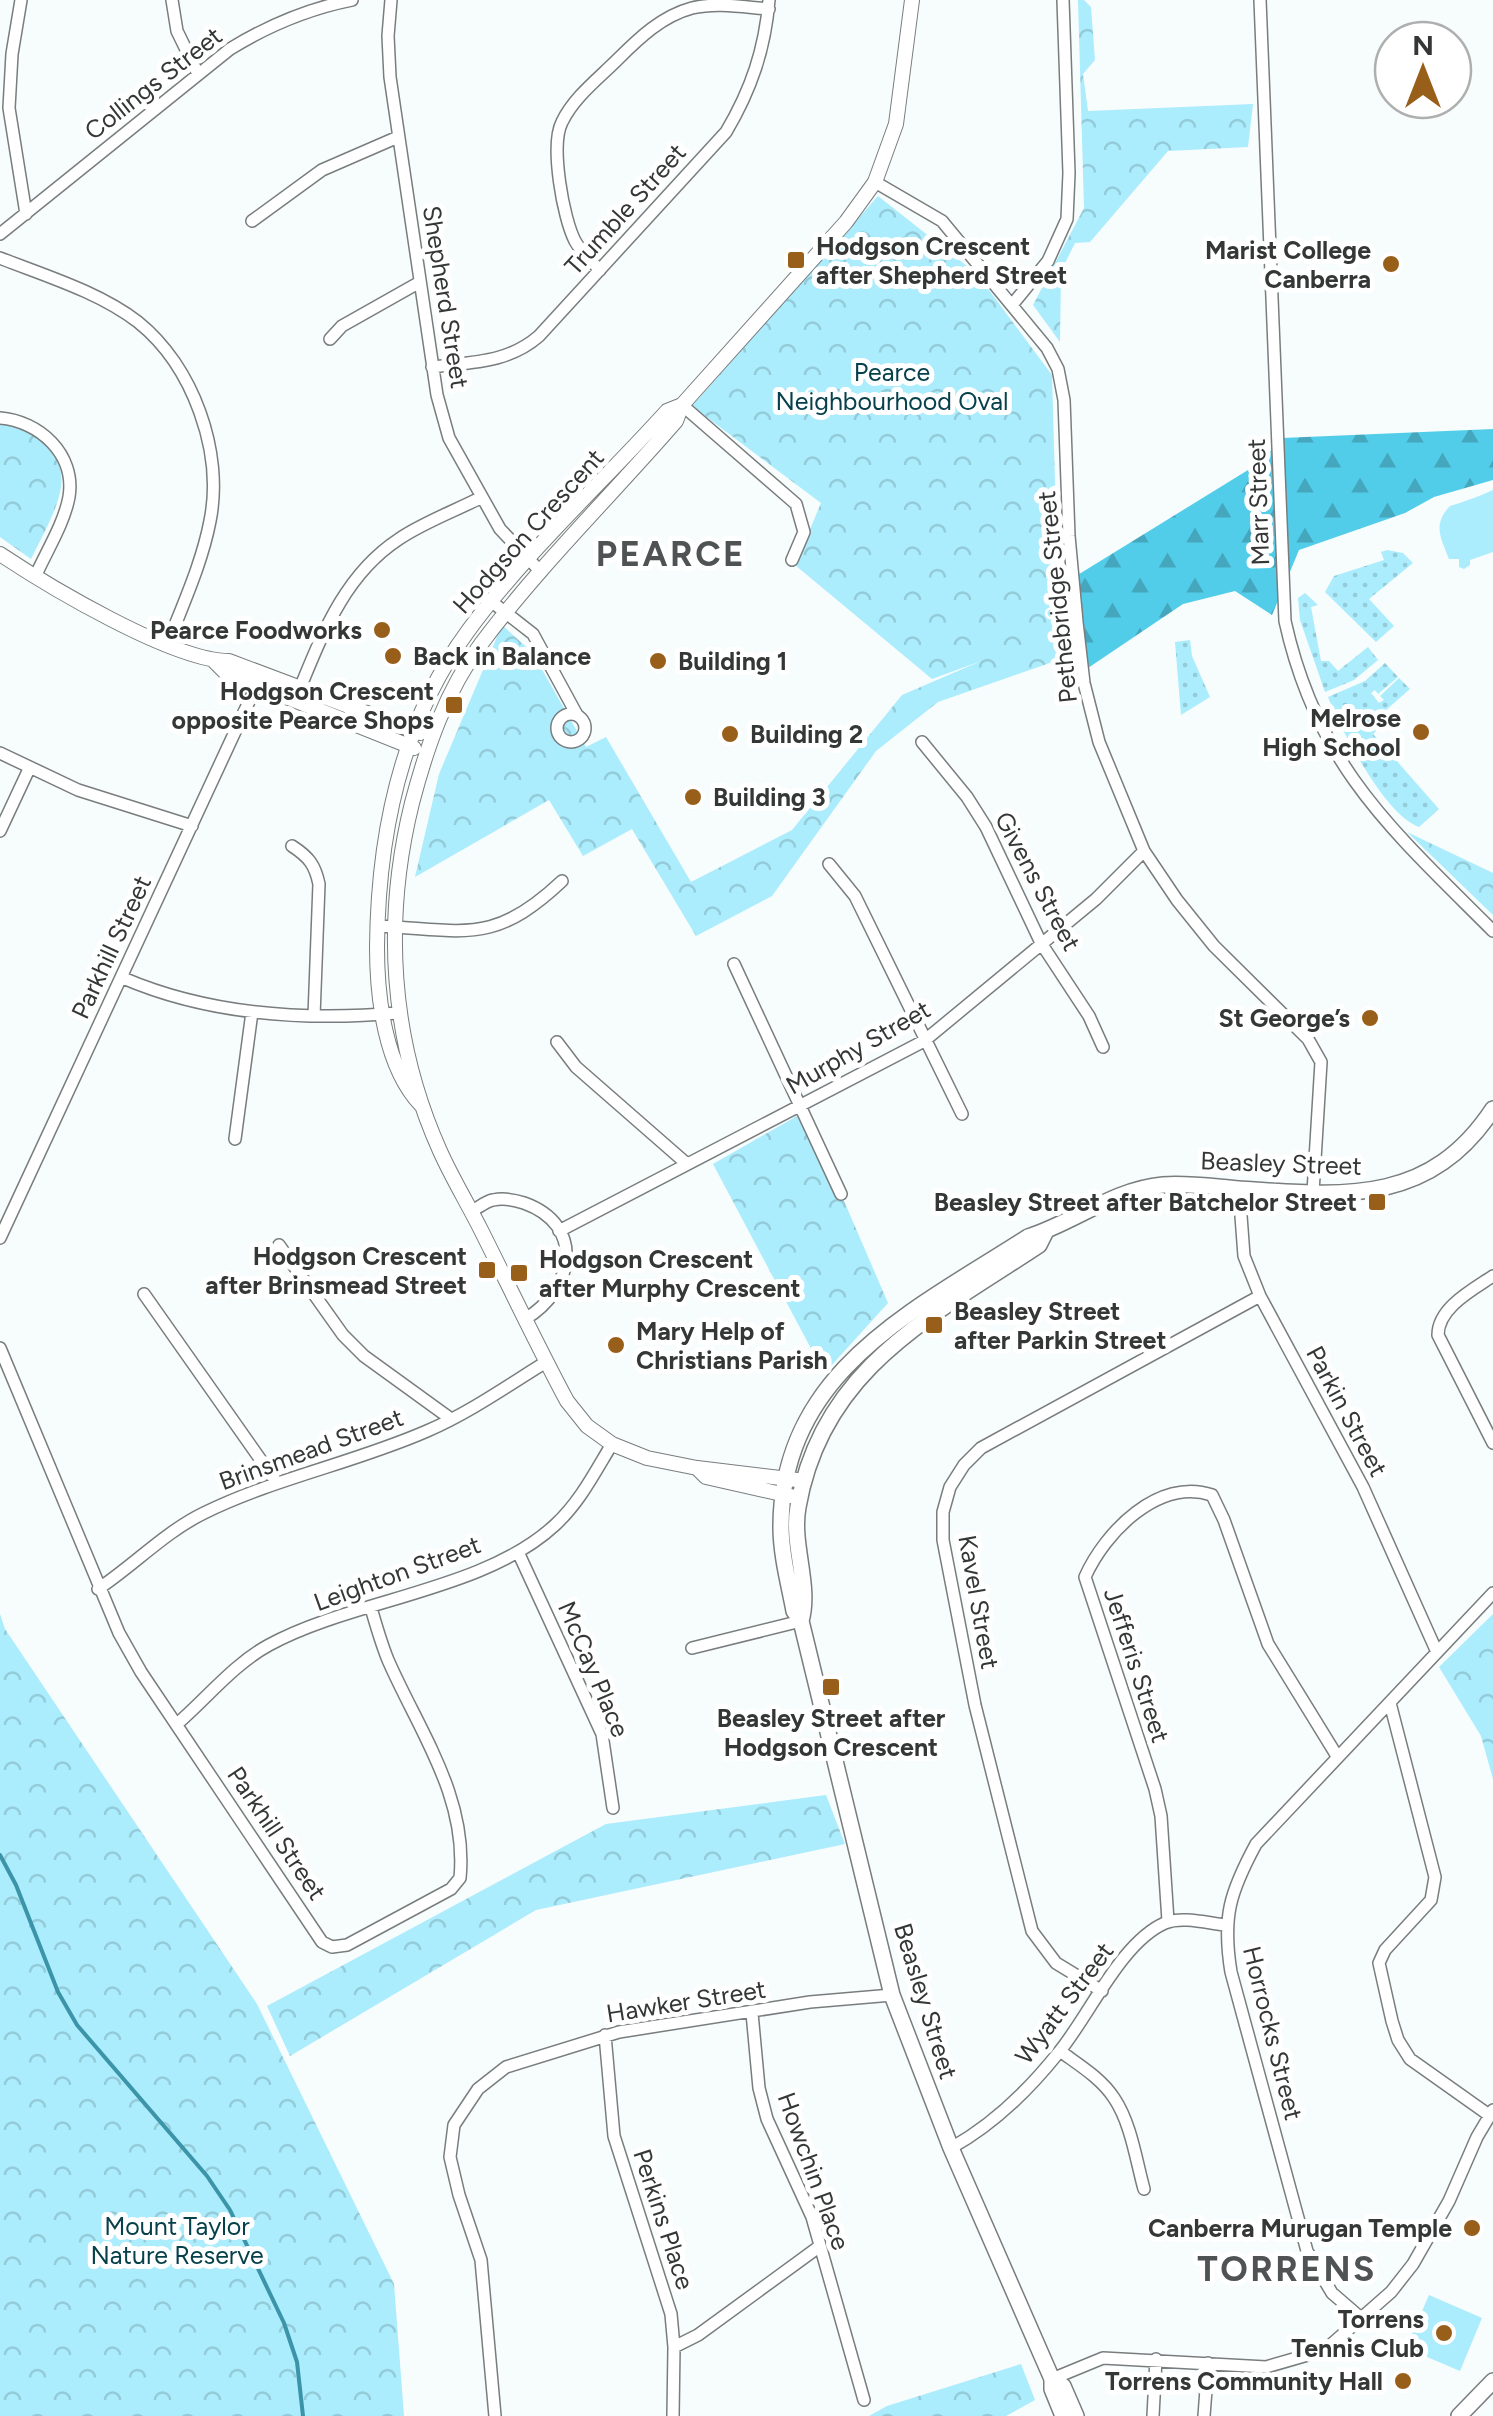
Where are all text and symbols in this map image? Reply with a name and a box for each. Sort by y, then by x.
street label: Collings Street [78,20,228,146]
north arrow [1373,20,1473,120]
text: N [1412,28,1434,62]
street label: Trumble Street [558,137,692,281]
street label: Shepherd Street [417,203,475,391]
place label: Hodgson Crescent after Shepherd Street [816,231,1067,290]
place label: Marist College Canberra [1205,235,1371,294]
marker: Hodgson Crescent after Shepherd Street [785,249,807,271]
marker: Marist College Canberra [1380,253,1402,275]
park label: Pearce Neighbourhood Oval [775,357,1009,416]
street label: Marr Street [1241,438,1275,566]
street label: Hodgson Crescent [446,442,610,620]
street label: Pethebridge Street [1031,490,1083,704]
district label: PEARCE [596,533,746,575]
place label: Pearce Foodworks [150,615,362,645]
marker: Pearce Foodworks [371,619,393,641]
place label: Back in Balance [413,641,591,671]
marker: Back in Balance [382,645,404,667]
place label: Building 1 [678,646,787,676]
marker: Building 1 [647,650,669,672]
place label: Hodgson Crescent opposite Pearce Shops [172,676,434,735]
marker: Hodgson Crescent opposite Pearce Shops [443,694,465,716]
place label: Melrose High School [1262,703,1401,762]
place label: Building 2 [750,719,863,749]
marker: Melrose High School [1410,721,1432,743]
marker: Building 2 [719,723,741,745]
place label: Building 3 [713,782,826,812]
marker: Building 3 [682,786,704,808]
street label: Givens Street [989,806,1087,956]
street label: Parkhill Street [65,871,157,1023]
street label: Murphy Street [781,994,935,1100]
place label: St George’s [1218,1003,1350,1033]
marker: St George’s [1359,1007,1381,1029]
street label: Beasley Street [1200,1145,1362,1181]
place label: Beasley Street after Batchelor Street [934,1187,1357,1217]
marker: Beasley Street after Batchelor Street [1366,1191,1388,1213]
place label: Hodgson Crescent after Brinsmead Street [205,1241,467,1300]
place label: Hodgson Crescent after Murphy Crescent [539,1244,800,1303]
marker: Hodgson Crescent after Brinsmead Street [476,1259,498,1281]
marker: Hodgson Crescent after Murphy Crescent [508,1262,530,1284]
place label: Beasley Street after Parkin Street [954,1296,1166,1355]
marker: Beasley Street after Parkin Street [923,1314,945,1336]
place label: Mary Help of Christians Parish [636,1316,828,1375]
marker: Mary Help of Christians Parish [605,1334,627,1356]
street label: Parkin Street [1300,1341,1394,1481]
street label: Brinsmead Street [215,1402,407,1496]
street label: Leighton Street [310,1529,484,1617]
street label: Kavel Street [952,1533,1006,1671]
street label: Jefferis Street [1098,1584,1176,1746]
street label: McCay Place [552,1597,636,1741]
marker: Beasley Street after Hodgson Crescent [820,1676,842,1698]
place label: Beasley Street after Hodgson Crescent [717,1703,946,1762]
street label: Parkhill Street [221,1761,333,1905]
street label: Beasley Street [888,1919,964,2083]
street label: Wyatt Street [1008,1936,1120,2070]
street label: Horrocks Street [1237,1943,1309,2123]
street label: Hawker Street [604,1974,768,2028]
street label: Howchin Place [772,2088,856,2254]
street label: Perkins Place [627,2145,701,2293]
park label: Mount Taylor Nature Reserve [90,2211,264,2270]
place label: Canberra Murugan Temple [1148,2213,1452,2243]
marker: Canberra Murugan Temple [1461,2217,1483,2239]
district label: TORRENS [1197,2248,1377,2290]
place label: Torrens Tennis Club [1291,2304,1424,2363]
marker: Torrens Tennis Club [1433,2322,1455,2344]
place label: Torrens Community Hall [1105,2366,1383,2396]
marker: Torrens Community Hall [1392,2370,1414,2392]

